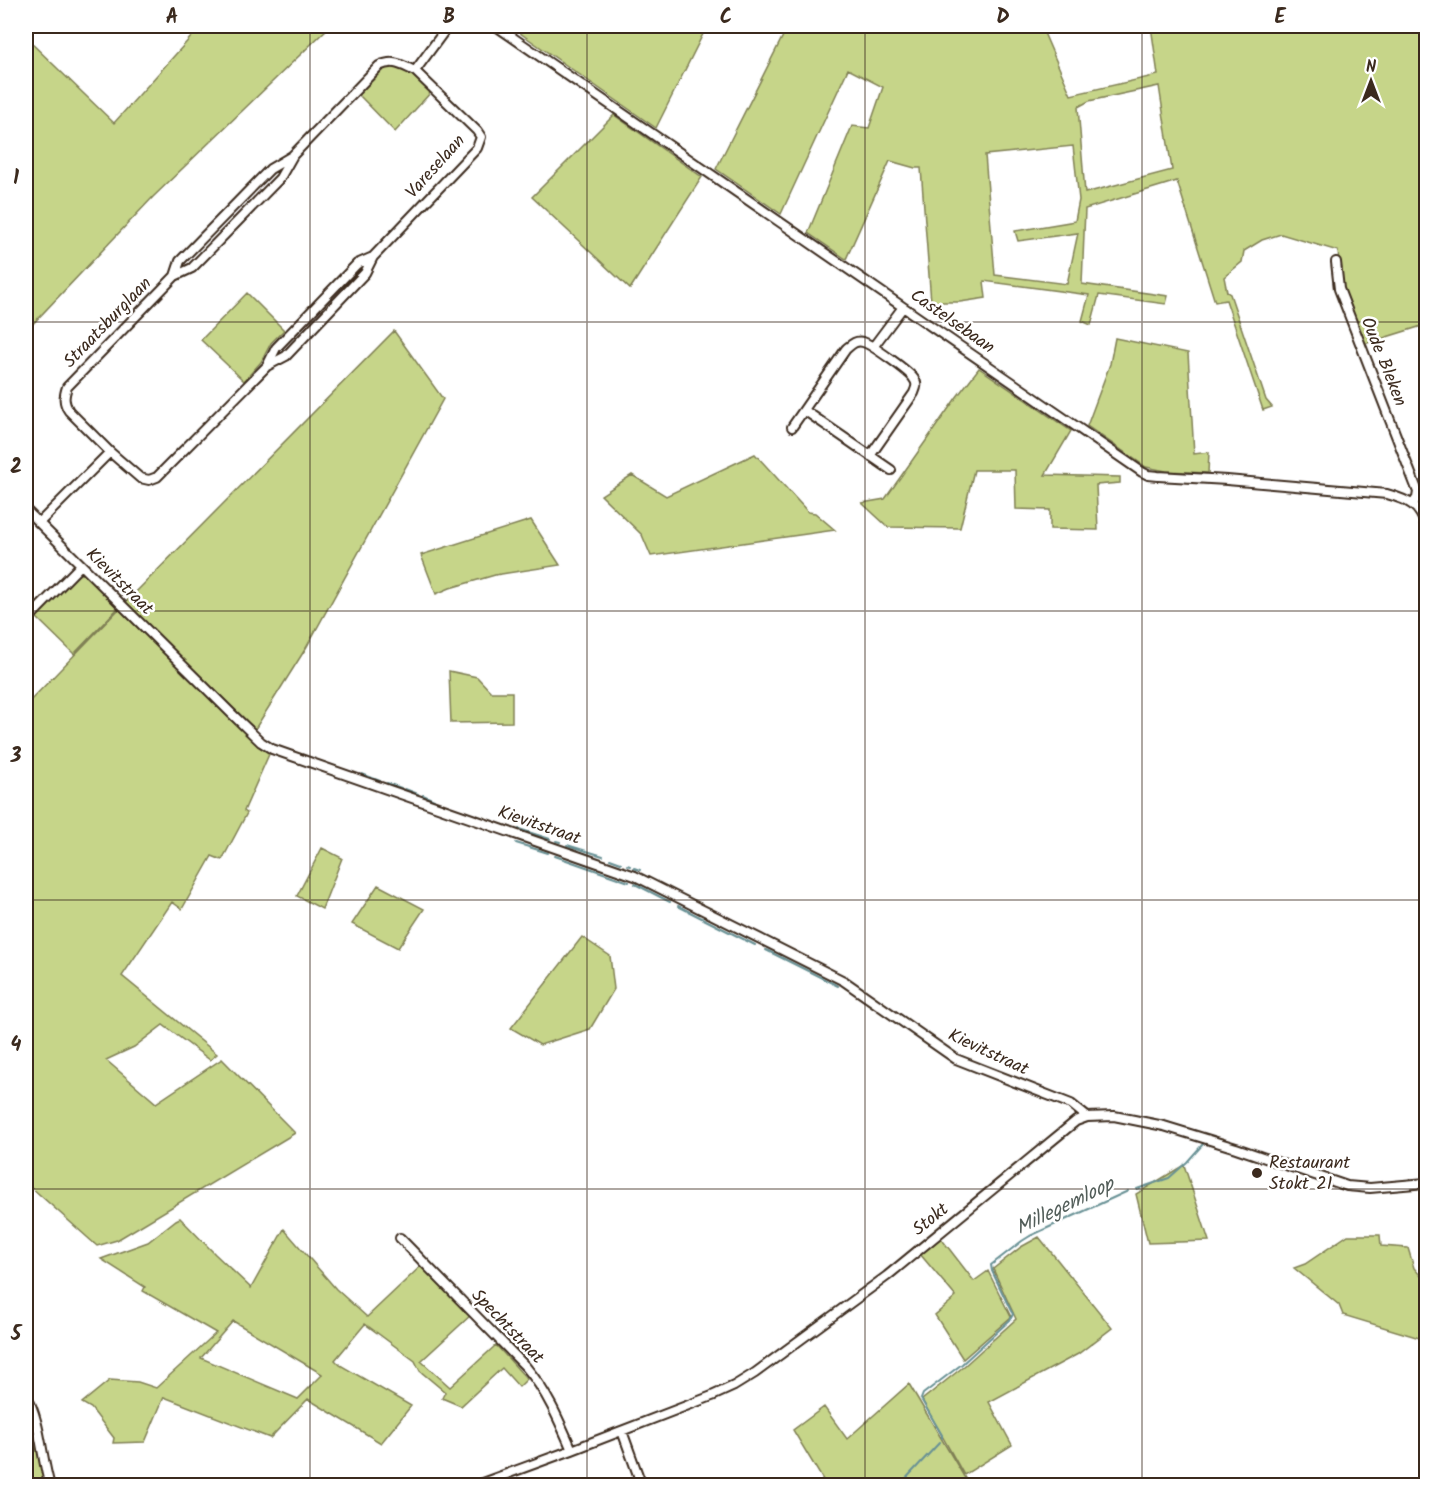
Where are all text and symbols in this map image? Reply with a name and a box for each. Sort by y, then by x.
text: A [166,2,178,34]
text: B [443,2,455,34]
text: C [720,2,732,34]
text: D [996,2,1010,34]
text: E [1274,2,1286,34]
north arrow [1341,51,1401,111]
text: N [1366,55,1376,80]
street label: Vareselaan [399,128,473,206]
text: 1 [13,163,19,195]
street label: Straatsburglaan [57,271,159,375]
street label: Castelsebaan [904,282,1000,362]
street label: Oude Bleken [1352,313,1414,411]
text: 2 [10,452,22,484]
street label: Kievitstraat [78,541,160,623]
text: 3 [10,741,22,773]
street label: Kievitstraat [493,798,586,854]
street label: Kievitstraat [943,1022,1034,1085]
text: 4 [11,1030,22,1062]
place label: Restaurant Stokt 21 [1269,1149,1351,1199]
marker: Restaurant Stokt 21 [1250,1166,1264,1180]
water label: Millegemloop [1010,1168,1122,1245]
street label: Stokt [906,1195,957,1244]
street label: Spechtstraat [463,1283,551,1372]
text: 5 [10,1319,23,1351]

